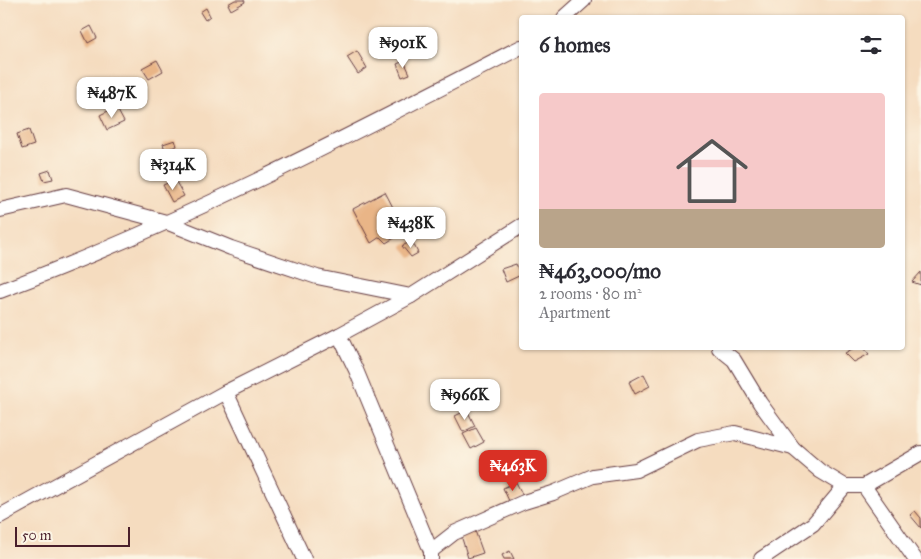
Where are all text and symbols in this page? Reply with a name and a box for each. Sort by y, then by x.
pin: ₦901K [368,27,438,69]
icon: filters [857,31,885,59]
text: 6 homes [539,32,611,58]
text: ₦901K [380,33,427,52]
pin: ₦487K [77,76,147,119]
text: ₦487K [88,83,136,102]
icon: home [667,126,757,216]
pin: ₦314K [138,148,208,191]
text: ₦314K [151,155,195,174]
pin: ₦438K [376,206,446,249]
text: ₦438K [388,213,434,232]
text: ₦463,000/mo [539,258,661,284]
text: 2 rooms · 80 m² [539,284,642,303]
text: Apartment [539,303,611,322]
pin: ₦966K [430,378,500,421]
text: ₦966K [441,385,489,404]
pin: ₦463K [478,450,548,492]
text: ₦463K [490,456,536,475]
scale bar [15,524,130,547]
text: 50 m [22,527,51,544]

